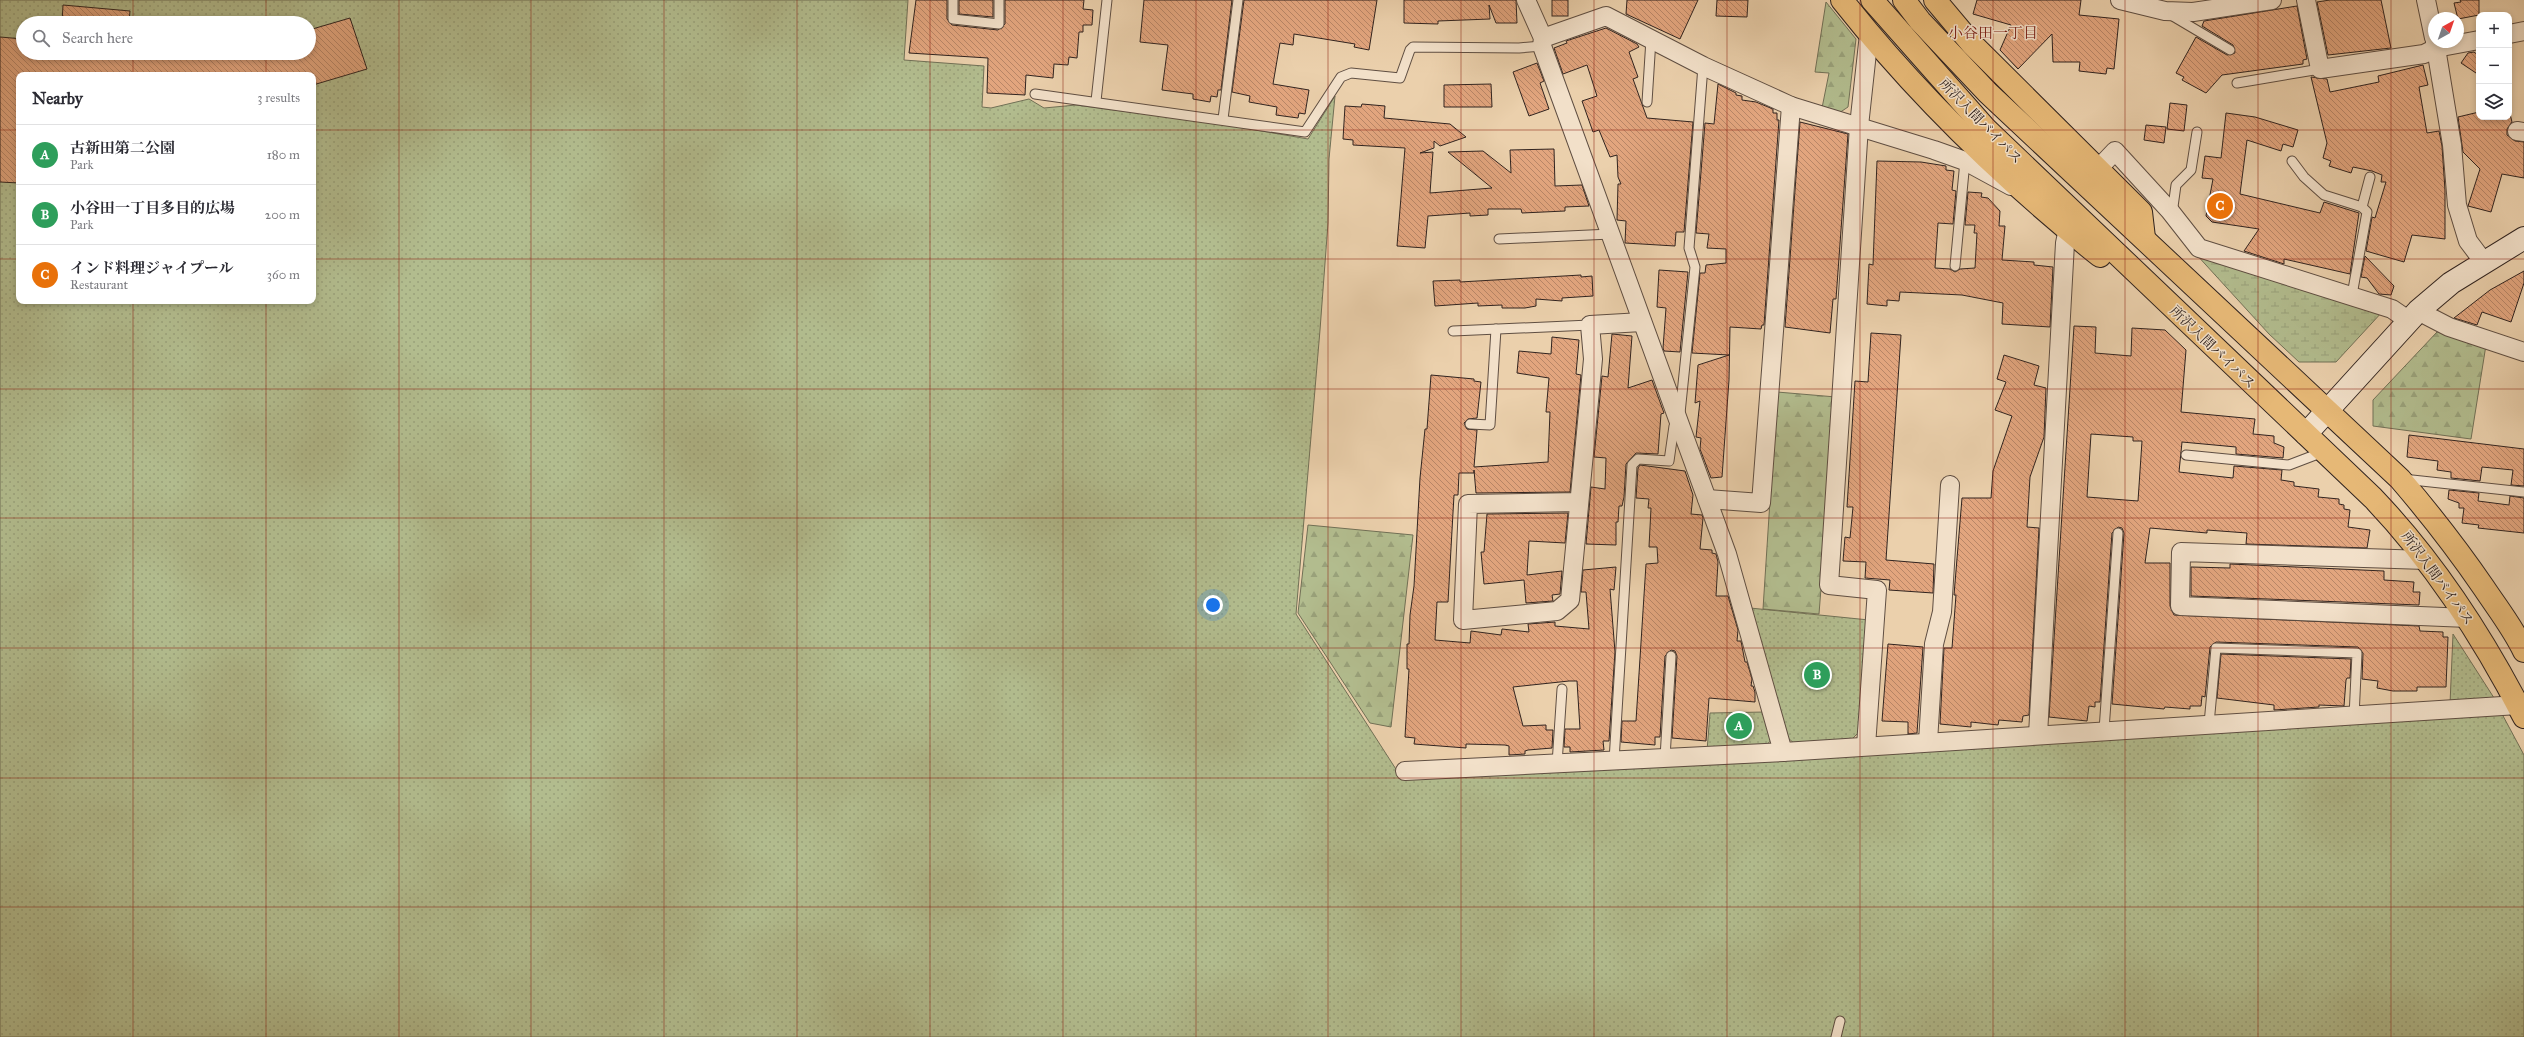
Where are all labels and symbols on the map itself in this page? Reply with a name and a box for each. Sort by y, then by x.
north arrow [2428,12,2464,48]
district label: 小谷田一丁目 [1948,24,2038,42]
street label: 所沢入間バイパス [1936,75,2026,167]
pin: C [2207,191,2233,221]
street label: 所沢入間バイパス [2167,302,2259,392]
street label: 所沢入間バイパス [2398,528,2477,628]
your location [1203,595,1223,615]
pin: B [1804,660,1830,690]
pin: A [1726,711,1752,741]

